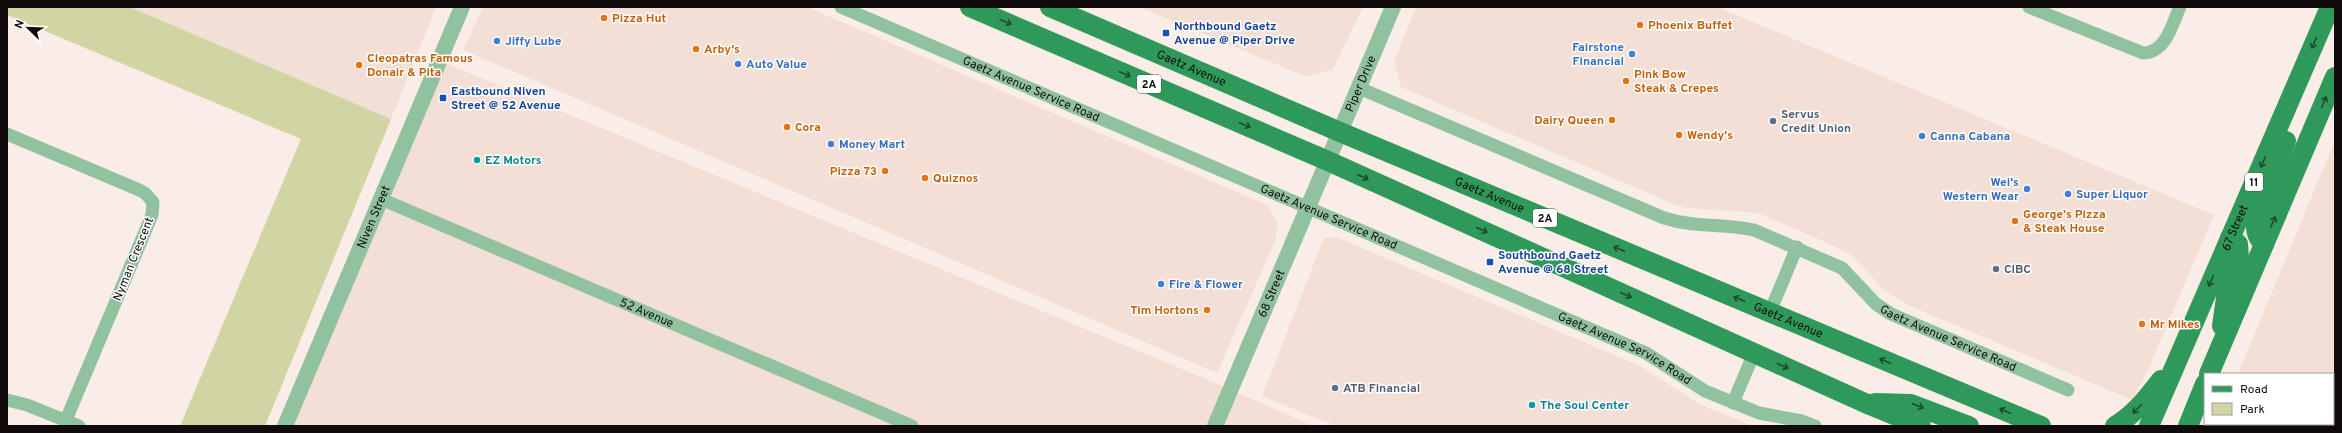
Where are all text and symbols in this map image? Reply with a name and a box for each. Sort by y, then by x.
north arrow [8,8,48,48]
place label: Pizza Hut [612,11,667,27]
marker: Pizza Hut [599,13,609,23]
text: N [12,18,28,31]
place label: Phoenix Buffet [1648,18,1733,34]
one-way arrow [1000,19,1012,27]
place label: Northbound Gaetz Avenue @ Piper Drive [1174,19,1295,49]
marker: Phoenix Buffet [1635,20,1645,30]
marker: Northbound Gaetz Avenue @ Piper Drive [1161,28,1171,38]
place label: Jiffy Lube [505,34,562,50]
marker: Jiffy Lube [492,36,502,46]
one-way arrow [2310,36,2318,48]
place label: Fairstone Financial [1572,40,1624,70]
place label: Arby's [704,42,740,58]
marker: Arby's [691,44,701,54]
street label: Gaetz Avenue [1154,47,1228,91]
marker: Fairstone Financial [1627,49,1637,59]
place label: Cleopatras Famous Donair & Pita [367,51,473,81]
street label: Gaetz Avenue Service Road [960,53,1102,126]
street label: Piper Drive [1342,53,1380,115]
place label: Auto Value [746,57,807,73]
marker: Auto Value [733,59,743,69]
marker: Cleopatras Famous Donair & Pita [354,60,364,70]
place label: Pink Bow Steak & Crepes [1634,67,1719,97]
one-way arrow [1119,71,1131,78]
road number: 2A [1137,75,1161,93]
marker: Pink Bow Steak & Crepes [1621,76,1631,86]
place label: Eastbound Niven Street @ 52 Avenue [451,84,561,114]
marker: Eastbound Niven Street @ 52 Avenue [438,93,448,103]
one-way arrow [2321,97,2329,109]
place label: Servus Credit Union [1781,107,1851,137]
place label: Dairy Queen [1534,113,1604,129]
marker: Dairy Queen [1607,115,1617,125]
marker: Servus Credit Union [1768,116,1778,126]
place label: Cora [795,120,821,136]
marker: Cora [782,122,792,132]
one-way arrow [1238,122,1250,129]
place label: Wendy's [1687,128,1733,144]
place label: Canna Cabana [1930,129,2010,145]
marker: Wendy's [1674,130,1684,140]
marker: Canna Cabana [1917,131,1927,141]
place label: Money Mart [839,137,905,153]
marker: Money Mart [826,139,836,149]
place label: EZ Motors [485,153,542,169]
marker: EZ Motors [472,155,482,165]
one-way arrow [2259,156,2266,168]
place label: Pizza 73 [830,164,877,180]
marker: Pizza 73 [880,166,890,176]
place label: Quiznos [933,171,979,187]
marker: Quiznos [920,173,930,183]
road number: 11 [2245,173,2263,191]
one-way arrow [1357,174,1369,181]
street label: Gaetz Avenue [1452,174,1526,217]
place label: Wei's Western Wear [1943,175,2019,205]
street label: Gaetz Avenue Service Road [1257,181,1399,254]
street label: Niven Street [354,183,395,251]
marker: Wei's Western Wear [2022,184,2032,194]
place label: Super Liquor [2076,187,2148,203]
marker: Super Liquor [2063,189,2073,199]
street label: 67 Street [2219,203,2253,254]
place label: George's Pizza & Steak House [2023,207,2106,237]
road number: 2A [1533,209,1557,227]
street label: Nyman Crescent [110,215,158,304]
marker: George's Pizza & Steak House [2010,216,2020,226]
one-way arrow [2270,216,2277,228]
one-way arrow [1475,227,1487,234]
one-way arrow [1614,245,1626,252]
place label: Southbound Gaetz Avenue @ 68 Street [1498,248,1609,278]
marker: Southbound Gaetz Avenue @ 68 Street [1485,257,1495,267]
place label: CIBC [2004,262,2031,278]
marker: CIBC [1991,264,2001,274]
street label: 68 Street [1255,268,1289,320]
one-way arrow [2207,275,2214,287]
place label: Fire & Flower [1169,277,1243,293]
marker: Fire & Flower [1156,279,1166,289]
one-way arrow [1619,292,1631,299]
street label: 52 Avenue [617,295,676,332]
one-way arrow [1734,295,1746,303]
street label: Gaetz Avenue [1751,299,1825,343]
street label: Gaetz Avenue Service Road [1876,302,2019,376]
place label: Tim Hortons [1130,303,1199,319]
marker: Tim Hortons [1202,305,1212,315]
street label: Gaetz Avenue Service Road [1555,309,1694,389]
place label: Mr Mikes [2150,317,2200,333]
marker: Mr Mikes [2137,319,2147,329]
one-way arrow [1879,356,1891,364]
one-way arrow [1776,363,1788,370]
legend [2204,373,2334,425]
place label: ATB Financial [1343,381,1420,397]
text: Road [2240,382,2268,398]
marker: ATB Financial [1330,383,1340,393]
place label: The Soul Center [1540,398,1629,414]
marker: The Soul Center [1527,400,1537,410]
text: Park [2240,402,2265,418]
one-way arrow [1911,403,1923,411]
one-way arrow [2132,404,2142,414]
one-way arrow [1999,407,2011,414]

